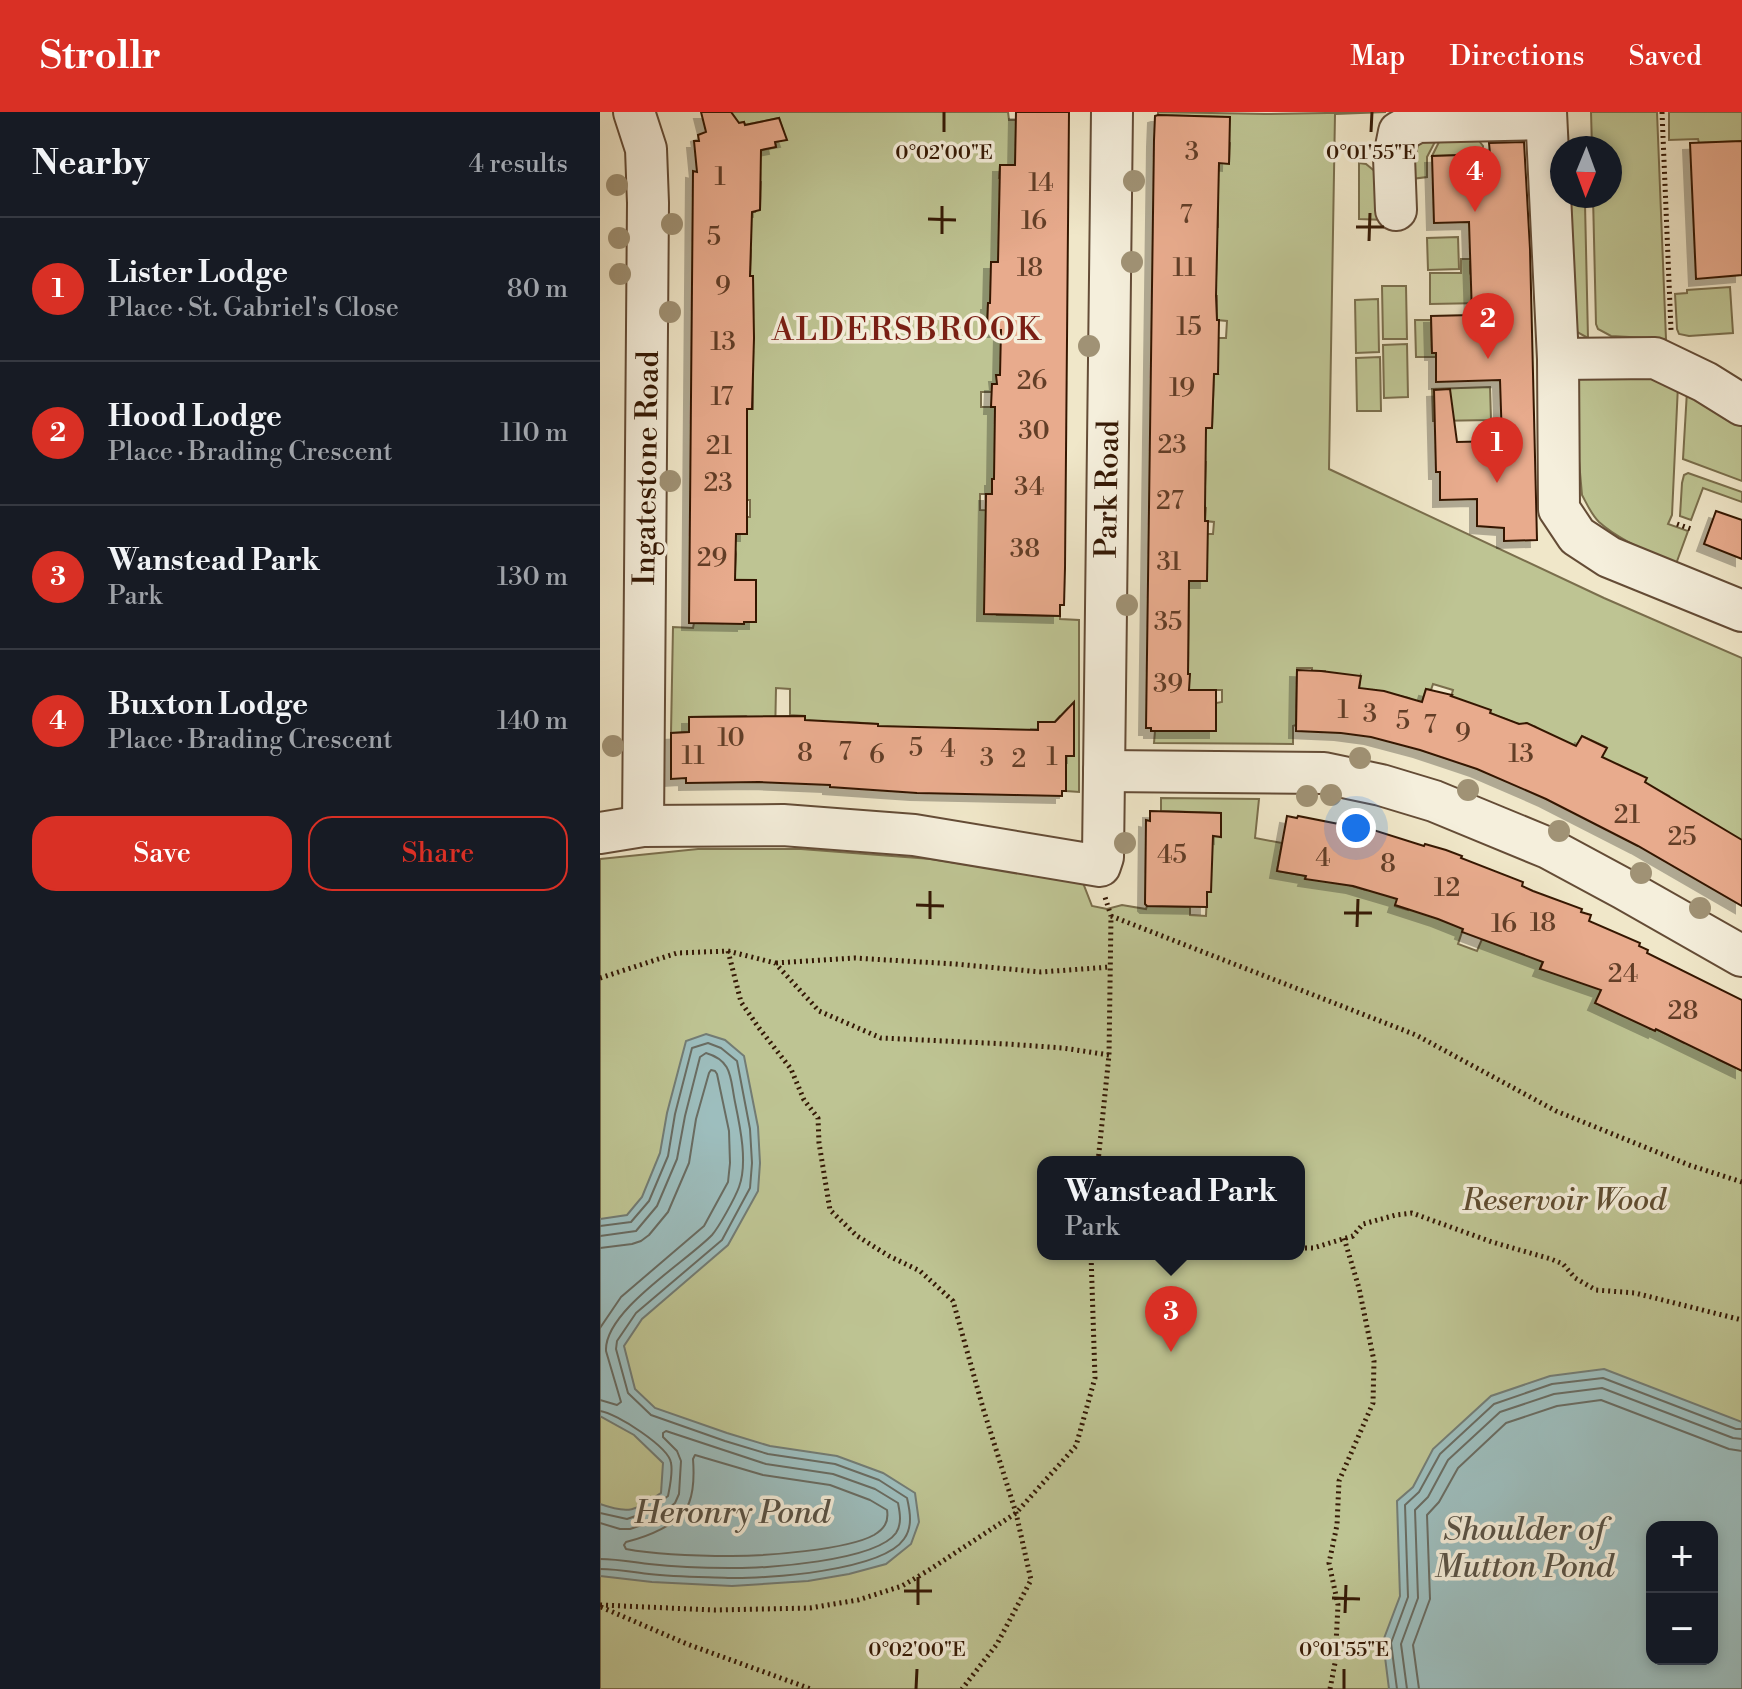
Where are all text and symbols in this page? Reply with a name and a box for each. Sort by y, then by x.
text: Strollr [40,33,161,80]
text: Map [1350,39,1405,74]
text: Directions [1449,39,1584,74]
text: Saved [1628,39,1702,74]
house number: 3 [1185,136,1199,168]
north arrow [1550,136,1622,208]
text: 0°02'00"E [895,141,993,166]
text: 0°01'55"E [1326,141,1416,166]
text: Nearby [32,143,150,185]
pin: 4 [1449,146,1501,212]
text: 4 results [469,148,568,180]
house number: 1 [714,161,726,193]
house number: 14 [1028,167,1054,199]
house number: 7 [1179,199,1193,231]
house number: 16 [1021,205,1047,237]
house number: 5 [707,221,721,253]
house number: 18 [1017,252,1043,284]
house number: 11 [1172,252,1196,284]
text: Lister Lodge [108,254,288,292]
house number: 9 [715,270,731,302]
text: 1 [52,273,64,305]
text: 80 m [507,273,568,305]
text: Place · St. Gabriel's Close [108,292,399,324]
pin: 2 [1462,293,1514,359]
district label: ALDERSBROOK [771,310,1043,350]
house number: 15 [1176,311,1202,343]
house number: 13 [710,326,736,358]
street label: Ingatestone Road [626,350,668,586]
house number: 26 [1017,365,1047,397]
house number: 19 [1169,372,1195,404]
house number: 17 [711,381,733,413]
text: Hood Lodge [108,398,282,436]
house number: 30 [1018,415,1050,447]
text: 2 [50,417,66,449]
text: 110 m [500,417,568,449]
pin: 1 [1471,417,1523,483]
street label: Park Road [1088,420,1128,558]
house number: 23 [1157,429,1187,461]
house number: 21 [706,430,732,462]
text: Place · Brading Crescent [108,436,393,468]
house number: 23 [703,467,733,499]
house number: 34 [1014,471,1044,503]
house number: 27 [1156,485,1184,517]
house number: 38 [1010,533,1040,565]
text: Wanstead Park [108,542,320,580]
house number: 29 [697,542,727,574]
house number: 31 [1157,546,1181,578]
text: 3 [50,561,66,593]
text: 130 m [497,561,568,593]
text: Park [108,580,162,612]
house number: 35 [1154,606,1182,638]
house number: 39 [1153,668,1183,700]
text: Buxton Lodge [108,686,308,724]
house number: 1 [1337,694,1349,726]
house number: 3 [1363,698,1377,730]
text: 4 [49,705,67,737]
text: 140 m [497,705,568,737]
house number: 5 [1396,705,1410,737]
house number: 7 [1423,709,1437,741]
house number: 9 [1455,717,1471,749]
house number: 10 [717,722,745,754]
text: Place · Brading Crescent [108,724,393,756]
house number: 5 [909,732,923,764]
house number: 4 [940,733,956,765]
house number: 7 [838,736,852,768]
house number: 8 [797,737,813,769]
house number: 13 [1508,738,1534,770]
house number: 6 [869,739,885,771]
house number: 11 [681,740,705,772]
house number: 1 [1046,741,1058,773]
house number: 3 [980,742,994,774]
house number: 2 [1012,743,1026,775]
house number: 21 [1614,799,1640,831]
your location [1336,808,1376,848]
button: Save [32,816,292,891]
button: Share [308,816,568,891]
house number: 25 [1667,821,1697,853]
house number: 45 [1157,839,1187,871]
house number: 4 [1315,842,1331,874]
house number: 8 [1380,848,1396,880]
house number: 12 [1434,872,1460,904]
house number: 18 [1530,907,1556,939]
house number: 16 [1491,908,1517,940]
house number: 24 [1608,958,1638,990]
house number: 28 [1668,995,1698,1027]
popup [1037,1156,1305,1260]
text: Wanstead Park [1065,1173,1277,1211]
park label: Reservoir Wood [1461,1182,1667,1220]
text: Park [1065,1211,1119,1243]
pin: 3 [1145,1286,1197,1352]
water label: Heronry Pond [633,1493,832,1533]
water label: Shoulder of Mutton Pond [1434,1510,1616,1587]
map controls [1646,1521,1718,1665]
button: + [1646,1521,1718,1593]
button: − [1646,1593,1718,1665]
text: 0°02'00"E [868,1638,966,1663]
text: 0°01'55"E [1299,1638,1389,1663]

